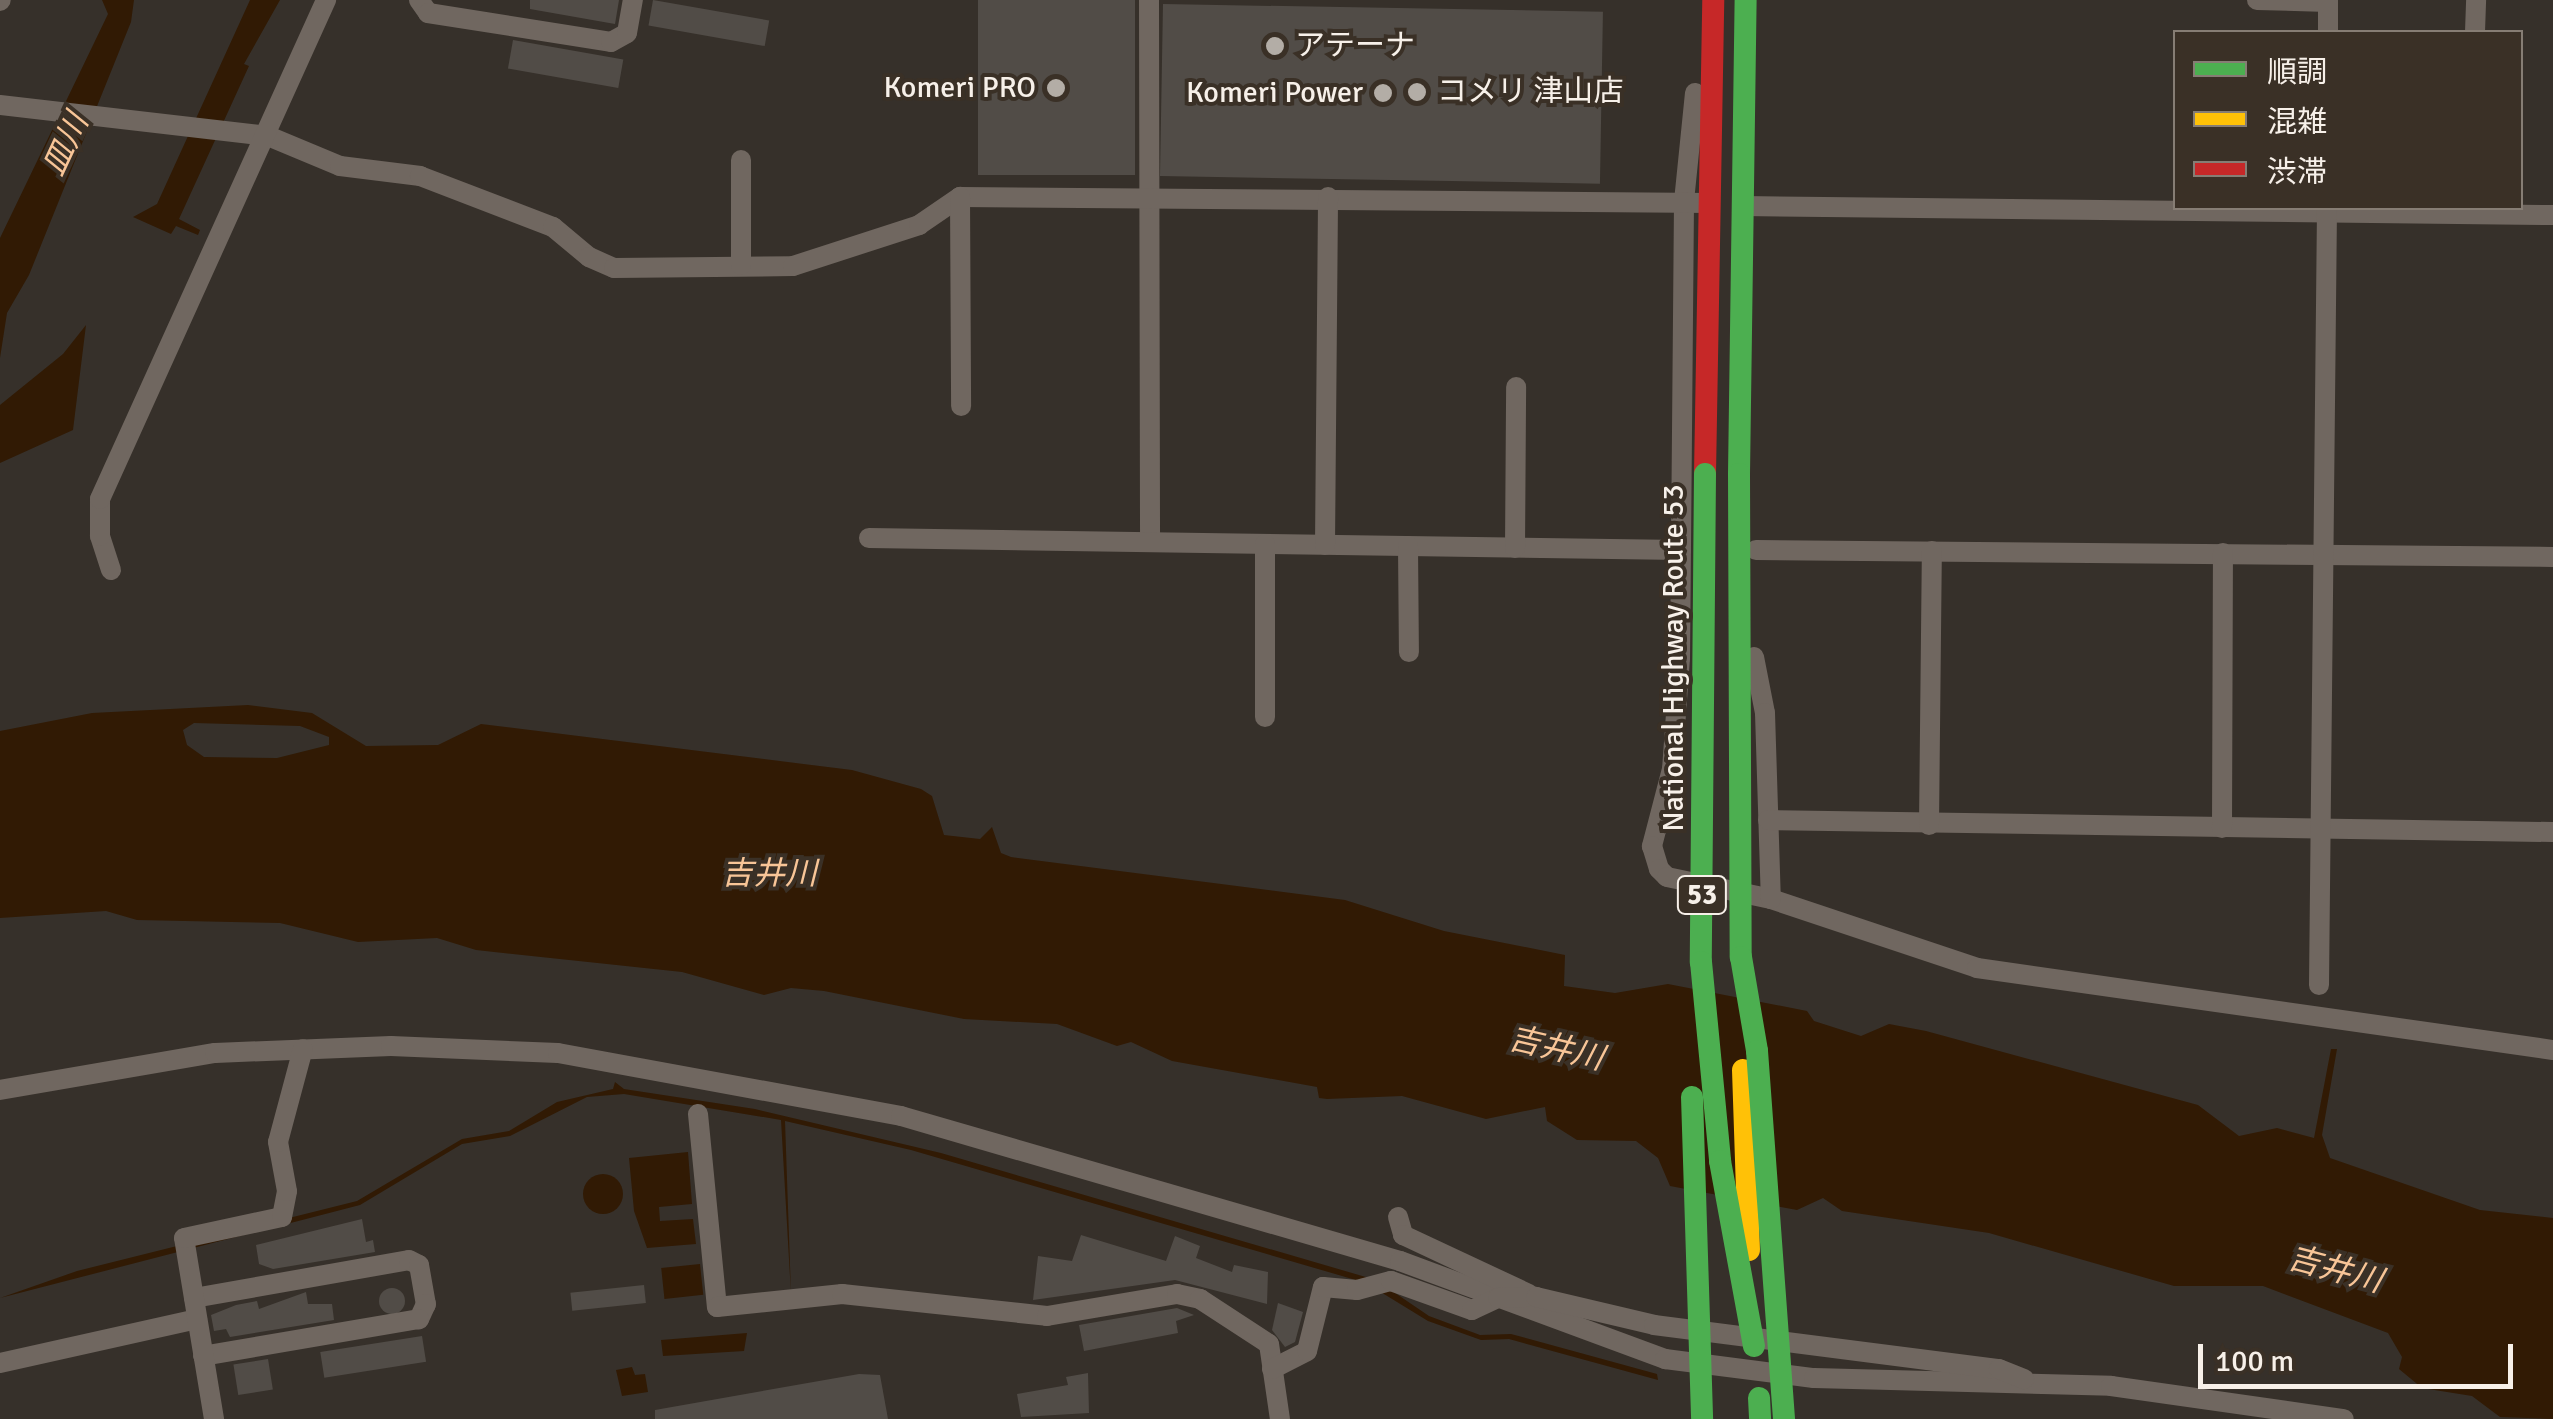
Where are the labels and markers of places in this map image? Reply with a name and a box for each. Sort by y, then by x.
place label: アテーナ [1295,28,1415,64]
marker: アテーナ [1264,35,1286,57]
place label: Komeri PRO [883,70,1036,106]
place label: コメリ 津山店 [1437,74,1624,110]
place label: Komeri Power [1186,75,1363,111]
marker: Komeri PRO [1045,77,1067,99]
marker: コメリ 津山店 [1406,81,1428,103]
marker: Komeri Power [1372,82,1394,104]

